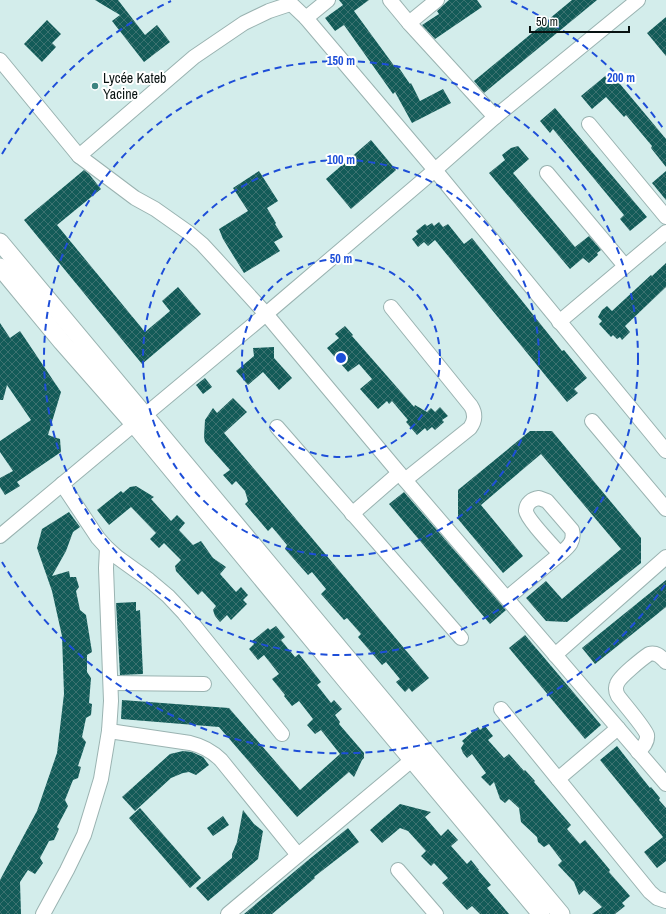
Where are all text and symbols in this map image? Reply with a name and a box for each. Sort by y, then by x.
scale bar [530,8,629,34]
text: 50 m [536,14,558,30]
text: 150 m [327,53,355,69]
place label: Lycée Kateb Yacine [103,69,166,103]
text: 200 m [607,70,635,86]
marker: Lycée Kateb Yacine [90,81,100,91]
text: 100 m [327,152,355,168]
text: 50 m [330,251,352,267]
centre of rings [334,351,348,365]

